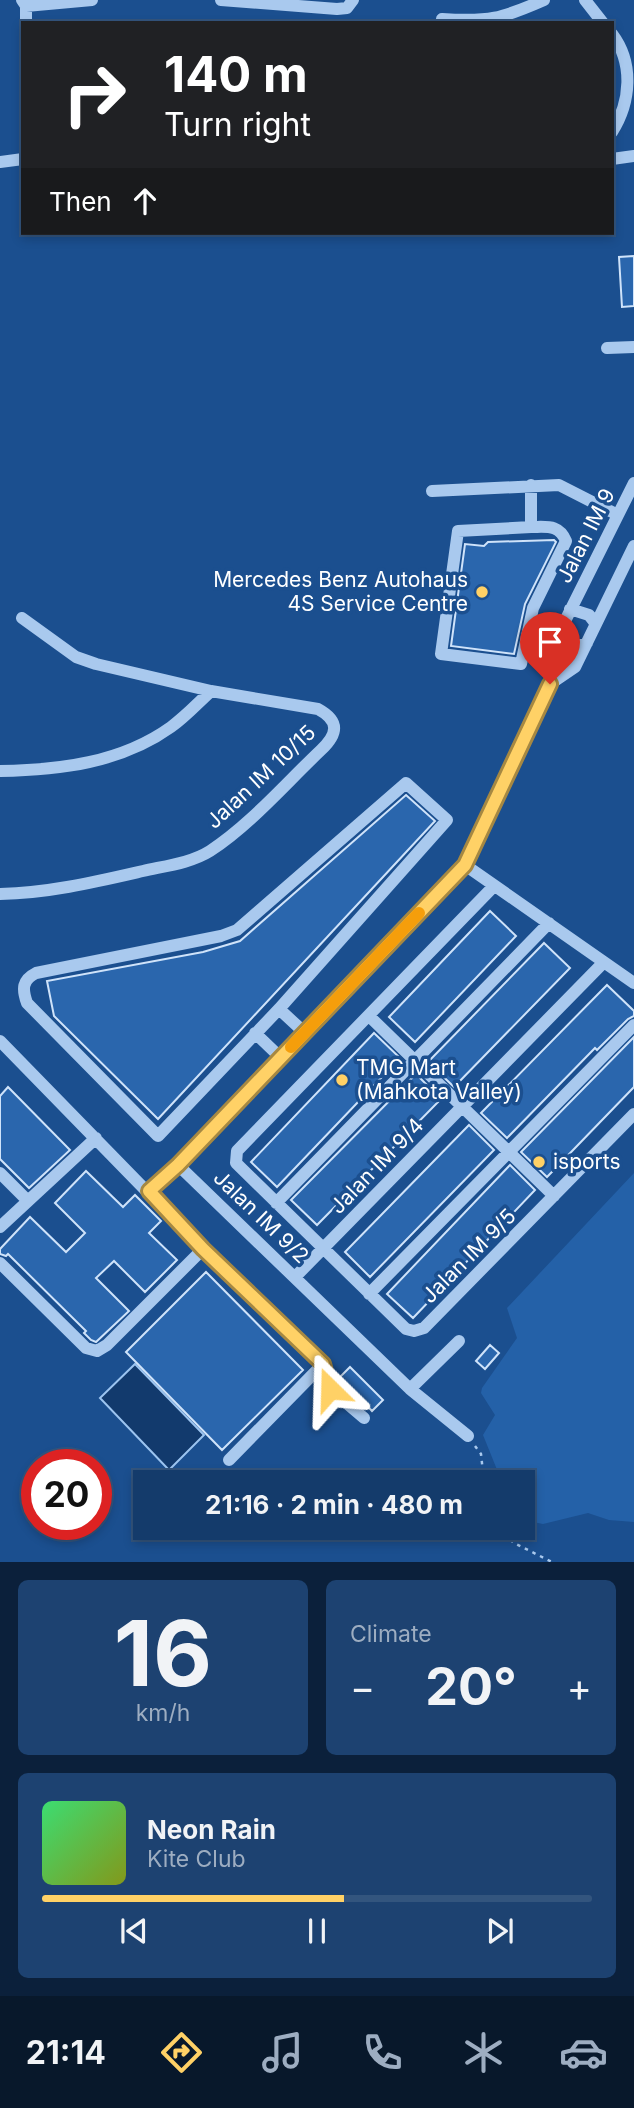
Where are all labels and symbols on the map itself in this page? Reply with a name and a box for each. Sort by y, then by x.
street label: Jalan IM 9 [551,484,620,587]
place label: Mercedes Benz Autohaus 4S Service Centre [213,567,468,616]
marker: Mercedes Benz Autohaus 4S Service Centre [474,584,490,600]
pin [520,612,580,684]
street label: Jalan IM 10/15 [201,720,320,834]
place label: TMG Mart (Mahkota Valley) [356,1055,522,1104]
marker: TMG Mart (Mahkota Valley) [334,1072,350,1088]
street label: Jalan IM 9/4 [325,1112,429,1219]
place label: isports [553,1149,621,1174]
marker: isports [531,1154,547,1170]
street label: Jalan IM 9/2 [208,1165,314,1268]
street label: Jalan IM 9/5 [416,1203,521,1308]
position arrow [293,1352,367,1426]
speed limit sign: 20 [21,1449,112,1540]

